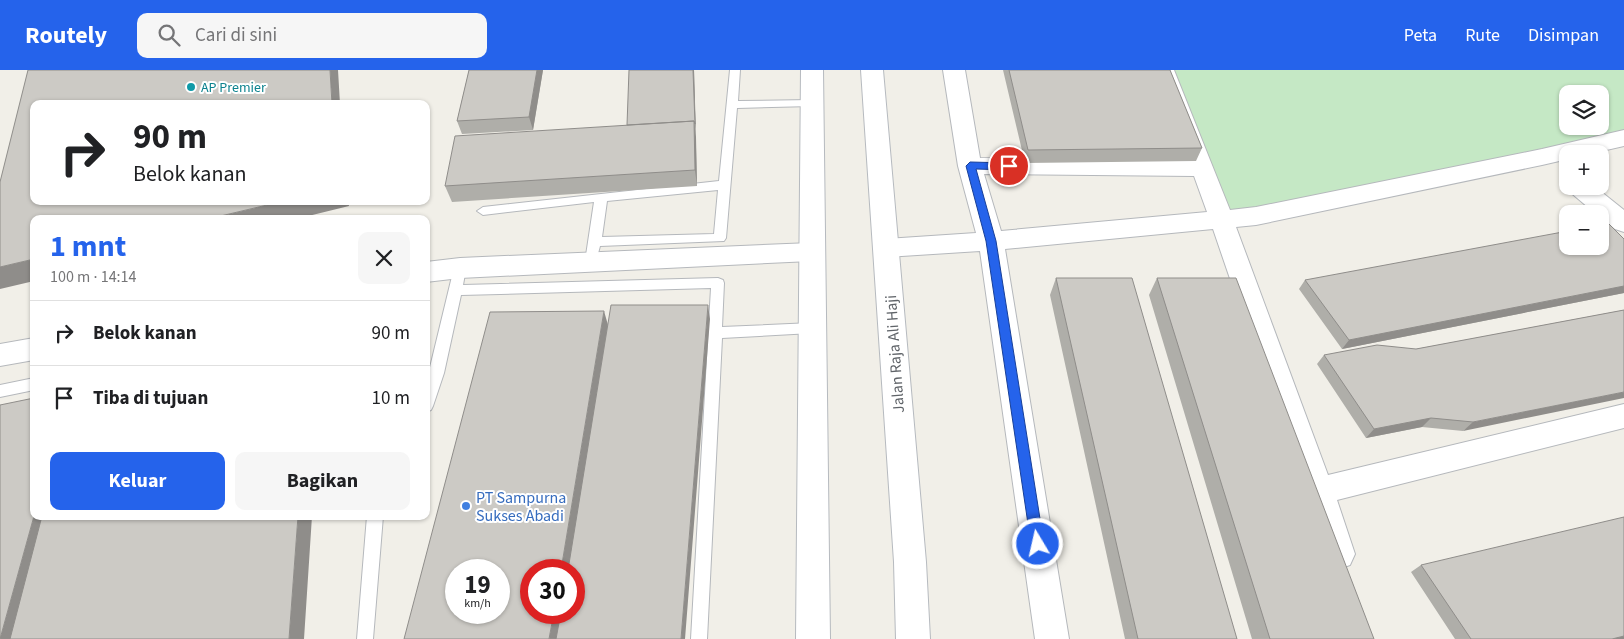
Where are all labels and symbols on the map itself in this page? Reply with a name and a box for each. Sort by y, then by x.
place label: AP Premier [201,78,266,98]
marker: AP Premier [185,81,197,93]
pin [988,145,1030,187]
street label: Jalan Raja Ali Haji [880,294,910,414]
place label: PT Sampurna Sukses Abadi [476,487,566,527]
marker: PT Sampurna Sukses Abadi [460,500,472,512]
position arrow [1011,517,1063,569]
speed limit sign: 30 [520,559,585,624]

